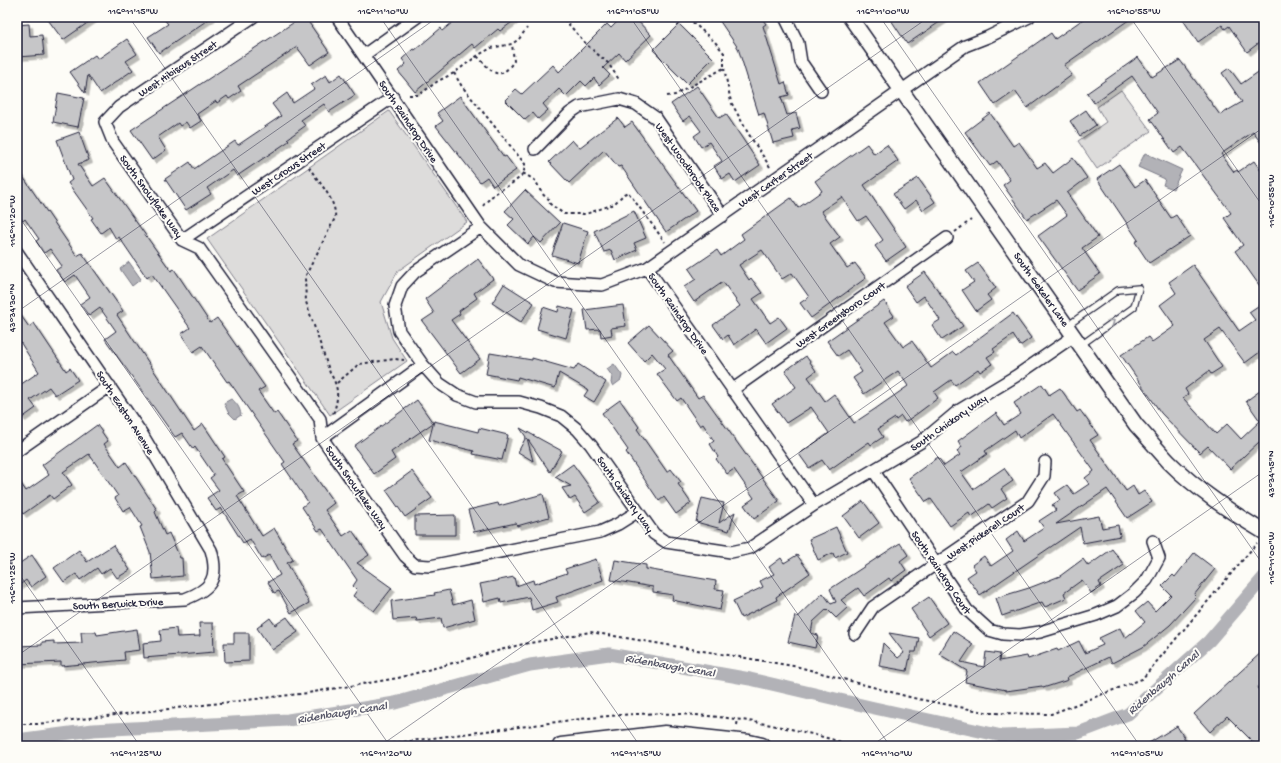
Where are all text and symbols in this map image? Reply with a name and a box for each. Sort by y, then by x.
text: 116°11'15"W [107,6,159,18]
text: 116°11'10"W [357,6,409,18]
text: 116°11'05"W [606,6,659,18]
text: 116°11'00"W [856,6,910,18]
text: 116°10'55"W [1106,6,1161,18]
street label: West Hibiscus Street [137,38,221,100]
street label: South Raindrop Drive [375,79,439,166]
street label: West Woodbrook Place [652,121,723,215]
street label: West Crocus Street [250,140,330,199]
street label: West Carter Street [737,150,817,211]
street label: South Snowflake Way [116,153,185,241]
text: 116°10'55"W [1266,174,1278,229]
text: 116°11'20"W [7,195,19,248]
street label: South Gekeler Lane [1010,251,1071,330]
street label: South Raindrop Drive [645,271,710,357]
street label: West Greensboro Court [794,279,889,351]
text: 43°34'30"N [7,283,19,332]
one-way arrow [1108,320,1115,327]
street label: South Easton Avenue [93,369,156,457]
street label: South Chickory Way [909,392,990,454]
street label: South Snowflake Way [322,444,389,533]
text: 43°34'15"N [1266,450,1278,497]
street label: South Chickory Way [594,455,656,536]
street label: West Pickerell Court [945,501,1029,563]
street label: South Raindrop Court [908,529,973,618]
text: 116°11'00"W [1266,531,1278,585]
text: 116°11'25"W [7,552,19,605]
street label: South Berwick Drive [73,597,164,613]
water label: Ridenbaugh Canal [1125,648,1204,719]
water label: Ridenbaugh Canal [624,652,717,682]
water label: Ridenbaugh Canal [296,700,390,728]
text: 116°11'25"W [109,748,162,760]
text: 116°11'20"W [359,748,412,760]
text: 116°11'15"W [610,748,662,760]
text: 116°11'10"W [861,748,913,760]
text: 116°11'05"W [1110,748,1163,760]

